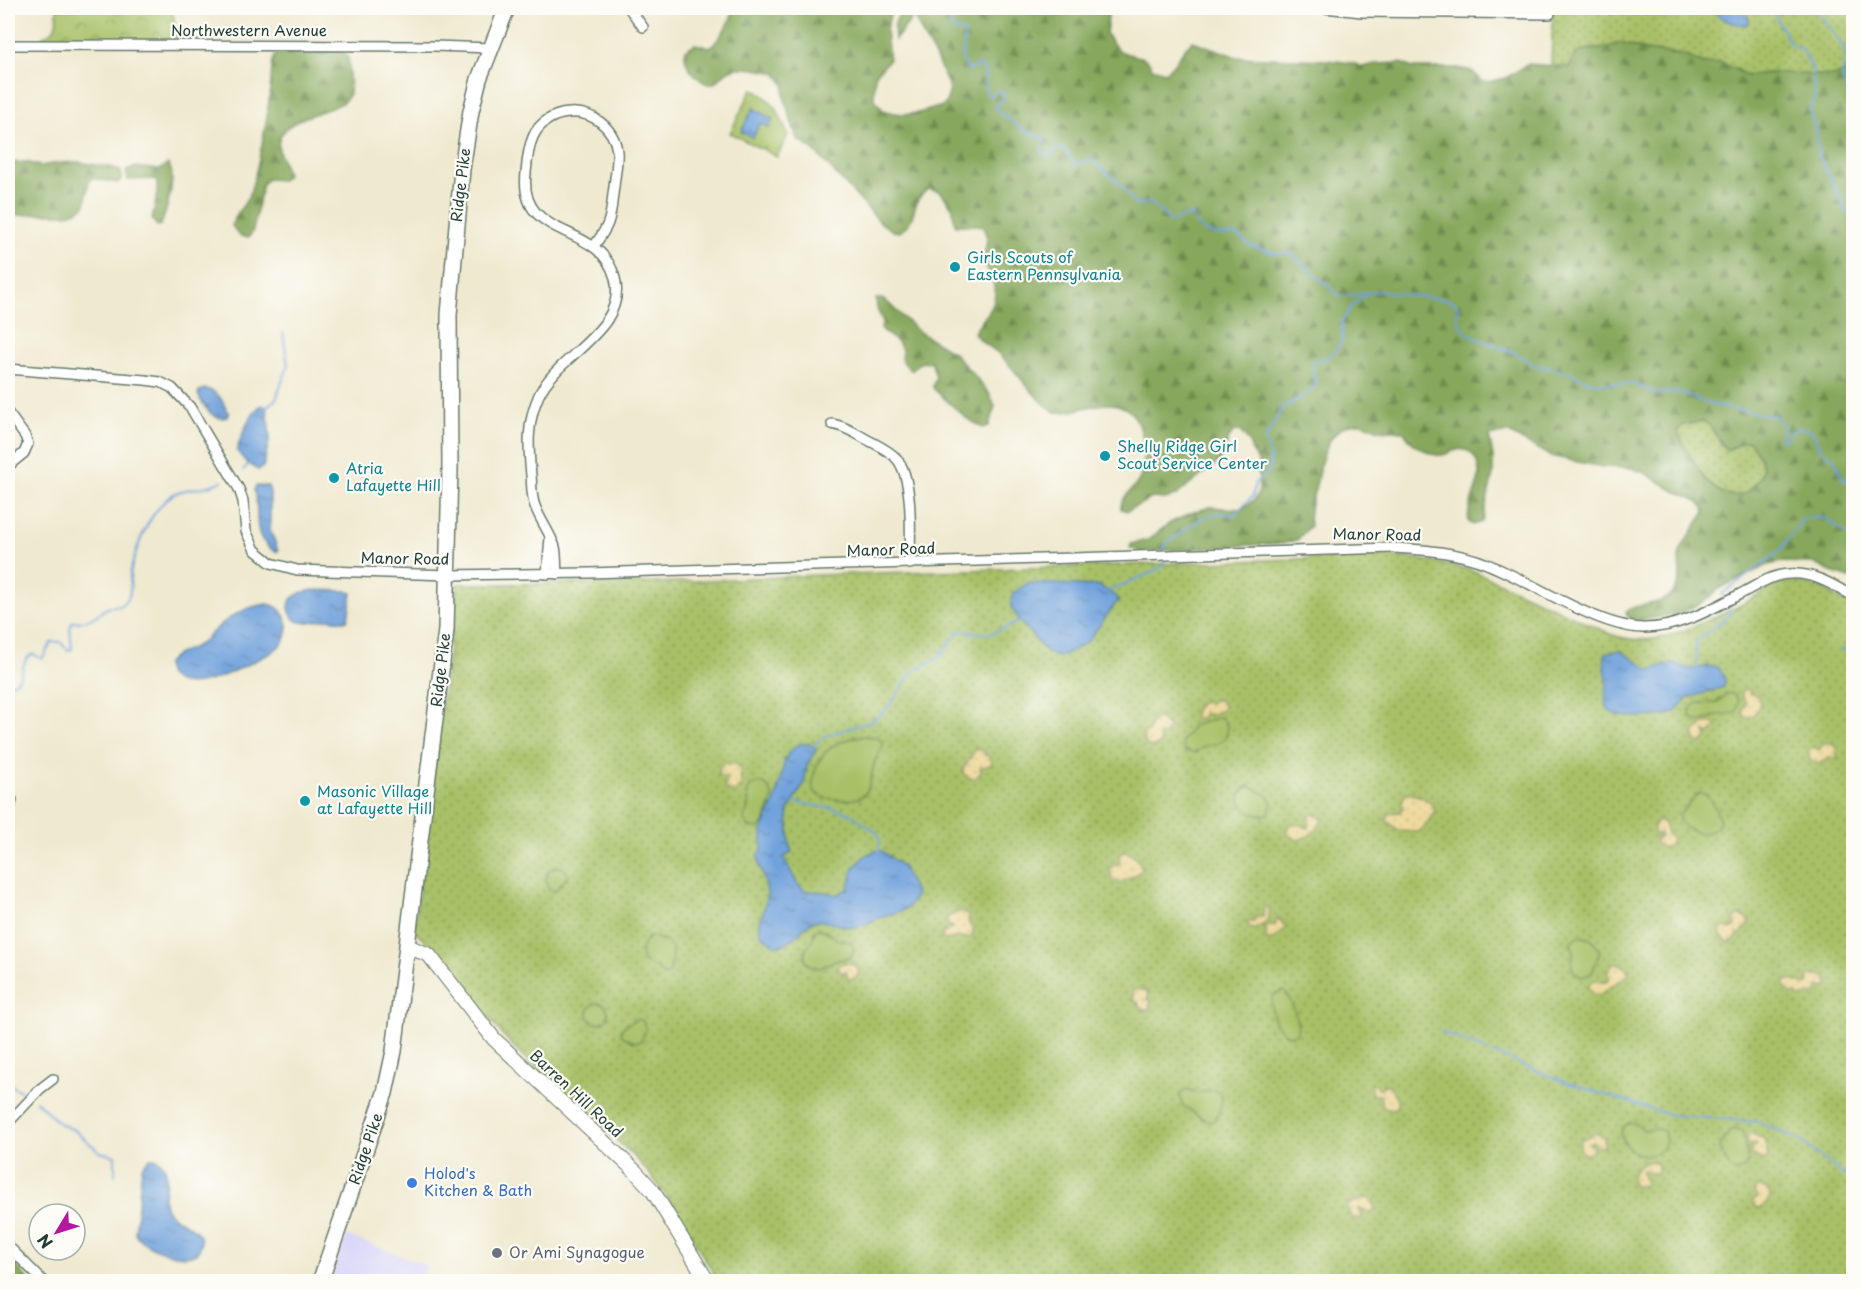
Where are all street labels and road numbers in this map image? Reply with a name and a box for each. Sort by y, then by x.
street label: Northwestern Avenue [171,18,327,41]
street label: Ridge Pike [444,147,475,223]
street label: Manor Road [1332,521,1422,546]
street label: Manor Road [846,535,936,562]
street label: Manor Road [360,545,450,570]
street label: Ridge Pike [424,632,455,708]
street label: Barren Hill Road [525,1044,629,1142]
street label: Ridge Pike [342,1110,388,1187]

